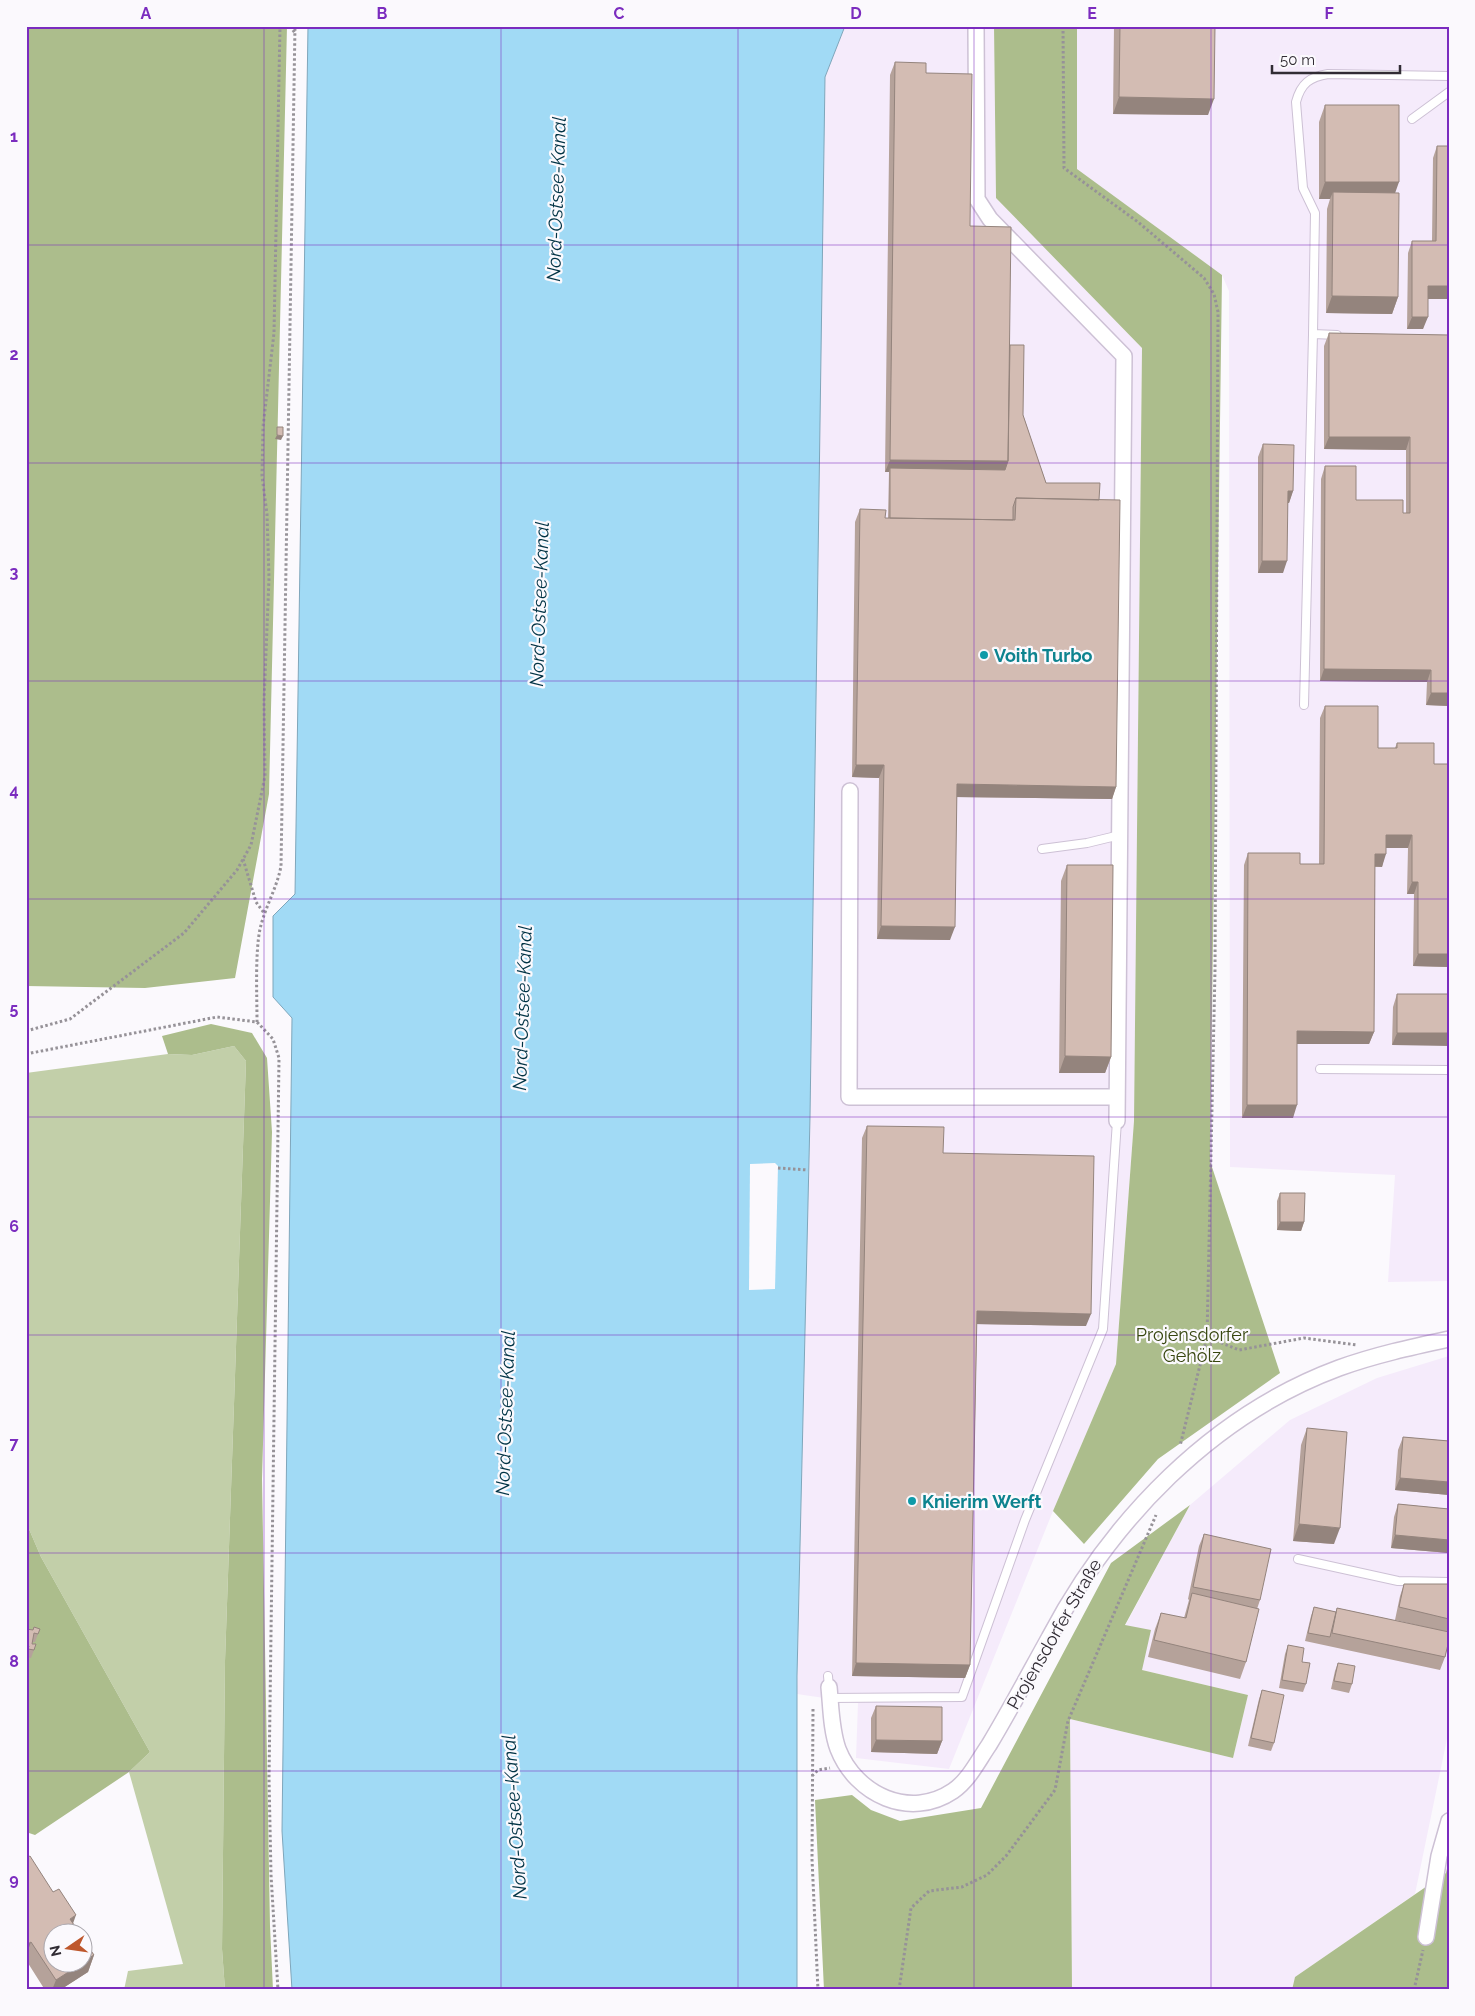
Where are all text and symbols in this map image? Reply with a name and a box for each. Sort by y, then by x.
text: A [141,4,152,23]
text: B [377,4,388,23]
text: C [614,4,625,23]
text: D [850,4,862,23]
text: E [1087,4,1097,23]
text: F [1324,4,1334,23]
scale bar [1272,42,1400,74]
text: 50 m [1280,51,1315,69]
water label: Nord-Ostsee-Kanal [542,116,570,282]
text: 1 [10,127,18,146]
text: 2 [9,345,19,364]
water label: Nord-Ostsee-Kanal [525,521,553,687]
text: 3 [10,563,19,582]
place label: Voith Turbo [994,645,1093,666]
marker: Voith Turbo [978,649,990,661]
text: 4 [9,781,19,800]
water label: Nord-Ostsee-Kanal [508,925,536,1091]
text: 5 [10,999,19,1018]
text: 6 [9,1217,19,1236]
park label: Projensdorfer Gehölz [1136,1324,1249,1366]
water label: Nord-Ostsee-Kanal [491,1330,519,1496]
text: 7 [10,1434,19,1453]
place label: Knierim Werft [922,1491,1041,1512]
marker: Knierim Werft [906,1495,918,1507]
street label: Projensdorfer Straße [1002,1555,1106,1713]
text: 8 [9,1652,19,1671]
water label: Nord-Ostsee-Kanal [497,1734,531,1900]
text: 9 [9,1870,19,1889]
north arrow [42,1924,92,1974]
text: N [46,1944,64,1958]

